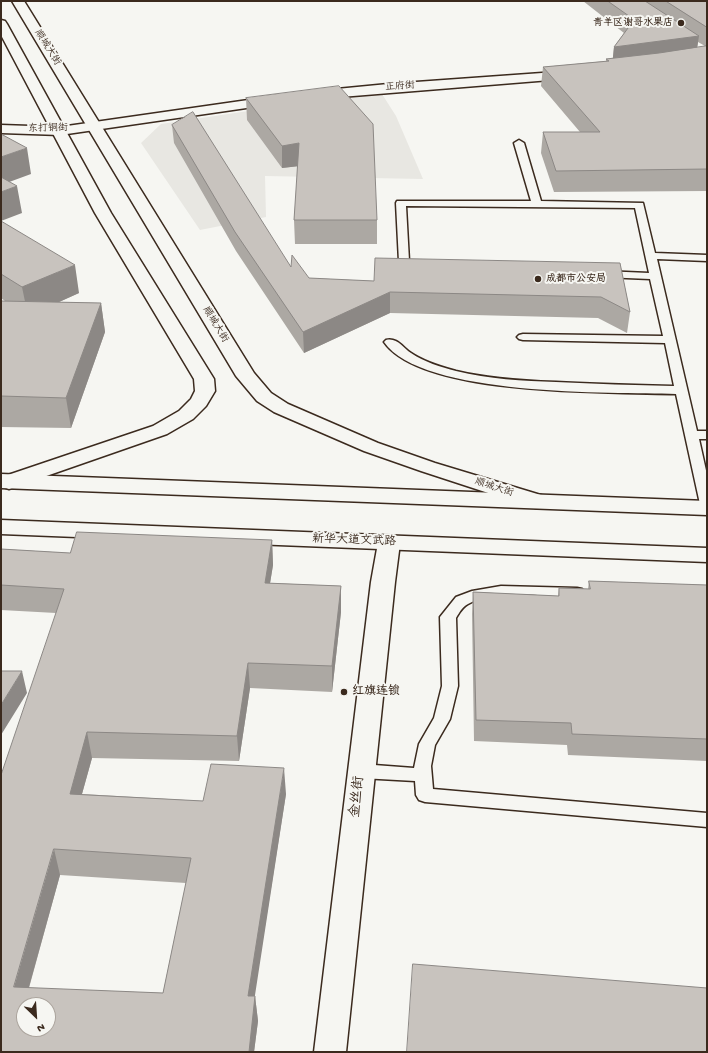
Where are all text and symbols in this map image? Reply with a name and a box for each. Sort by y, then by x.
place label: 青羊区谢哥水果店 [593,17,673,29]
marker: 青羊区谢哥水果店 [676,18,686,28]
street label: 顺城大街 [31,28,63,68]
street label: 正府街 [385,80,415,94]
street label: 东打铜街 [28,123,68,135]
place label: 成都市公安局 [546,273,606,285]
marker: 成都市公安局 [533,274,543,284]
street label: 顺城大街 [200,305,230,345]
street label: 顺城大街 [473,476,515,500]
street label: 新华大道文武路 [312,532,396,550]
place label: 红旗连锁 [352,685,400,699]
marker: 红旗连锁 [339,687,349,697]
street label: 金丝街 [347,775,369,819]
north arrow [16,997,56,1037]
text: N [35,1020,46,1034]

